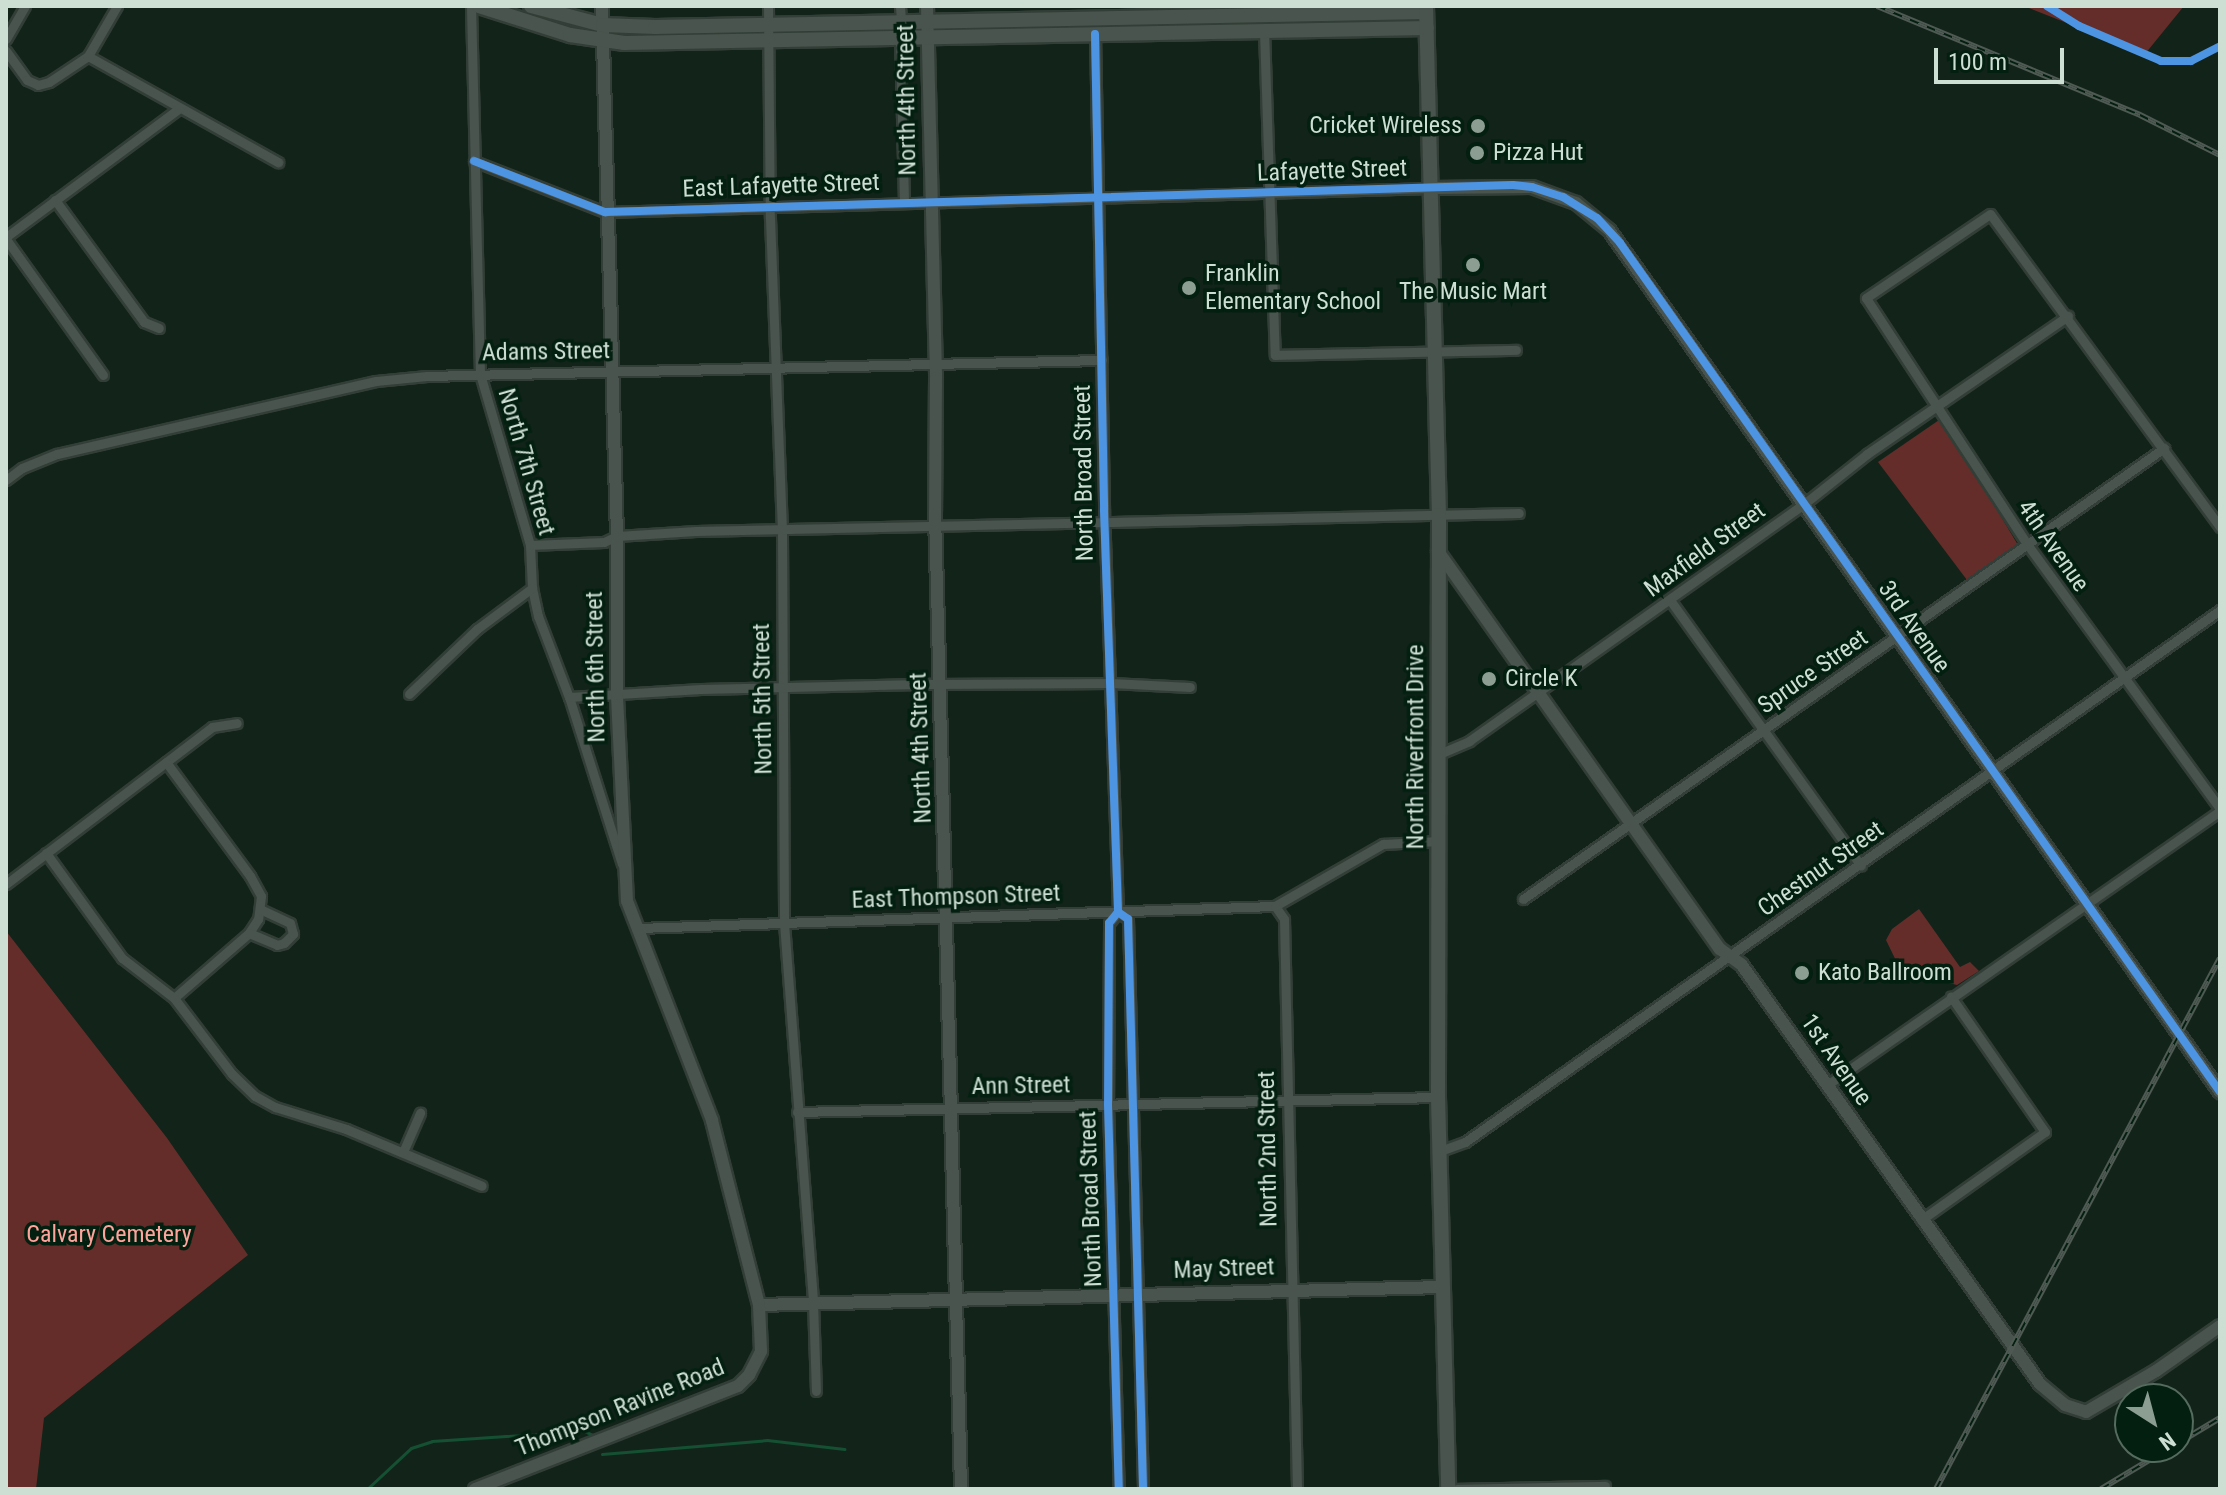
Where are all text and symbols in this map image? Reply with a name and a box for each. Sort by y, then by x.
street label: North 4th Street [891,24,923,176]
scale bar [1938,32,2068,82]
text: 100 m [1948,48,2007,76]
place label: Cricket Wireless [1309,112,1462,140]
marker: Cricket Wireless [1469,117,1487,135]
place label: Pizza Hut [1493,139,1583,167]
marker: Pizza Hut [1468,144,1486,162]
street label: Lafayette Street [1256,154,1408,188]
street label: East Lafayette Street [682,168,880,204]
marker: The Music Mart [1464,256,1482,274]
place label: Franklin Elementary School [1205,260,1381,316]
place label: The Music Mart [1399,278,1547,306]
marker: Franklin Elementary School [1180,279,1198,297]
street label: Adams Street [482,336,610,368]
street label: North 7th Street [491,385,561,539]
street label: North Broad Street [1068,385,1100,561]
street label: 4th Avenue [2011,495,2095,597]
street label: Maxfield Street [1639,497,1771,603]
street label: 3rd Avenue [1872,576,1956,678]
street label: North 6th Street [580,591,612,743]
street label: North 5th Street [747,623,779,775]
street label: Spruce Street [1753,624,1873,720]
street label: North Riverfront Drive [1402,645,1430,849]
place label: Circle K [1505,665,1578,693]
marker: Circle K [1480,670,1498,688]
street label: North 4th Street [904,672,938,824]
street label: Chestnut Street [1753,815,1889,923]
street label: East Thompson Street [851,879,1061,915]
place label: Kato Ballroom [1818,959,1952,987]
marker: Kato Ballroom [1793,964,1811,982]
street label: 1st Avenue [1794,1009,1878,1111]
street label: Ann Street [971,1071,1071,1101]
street label: North 2nd Street [1252,1071,1284,1227]
street label: North Broad Street [1074,1110,1108,1288]
park label: Calvary Cemetery [26,1221,192,1249]
street label: May Street [1173,1253,1275,1285]
street label: Thompson Ravine Road [511,1353,729,1463]
north arrow [2114,1383,2194,1463]
text: N [2154,1427,2180,1455]

